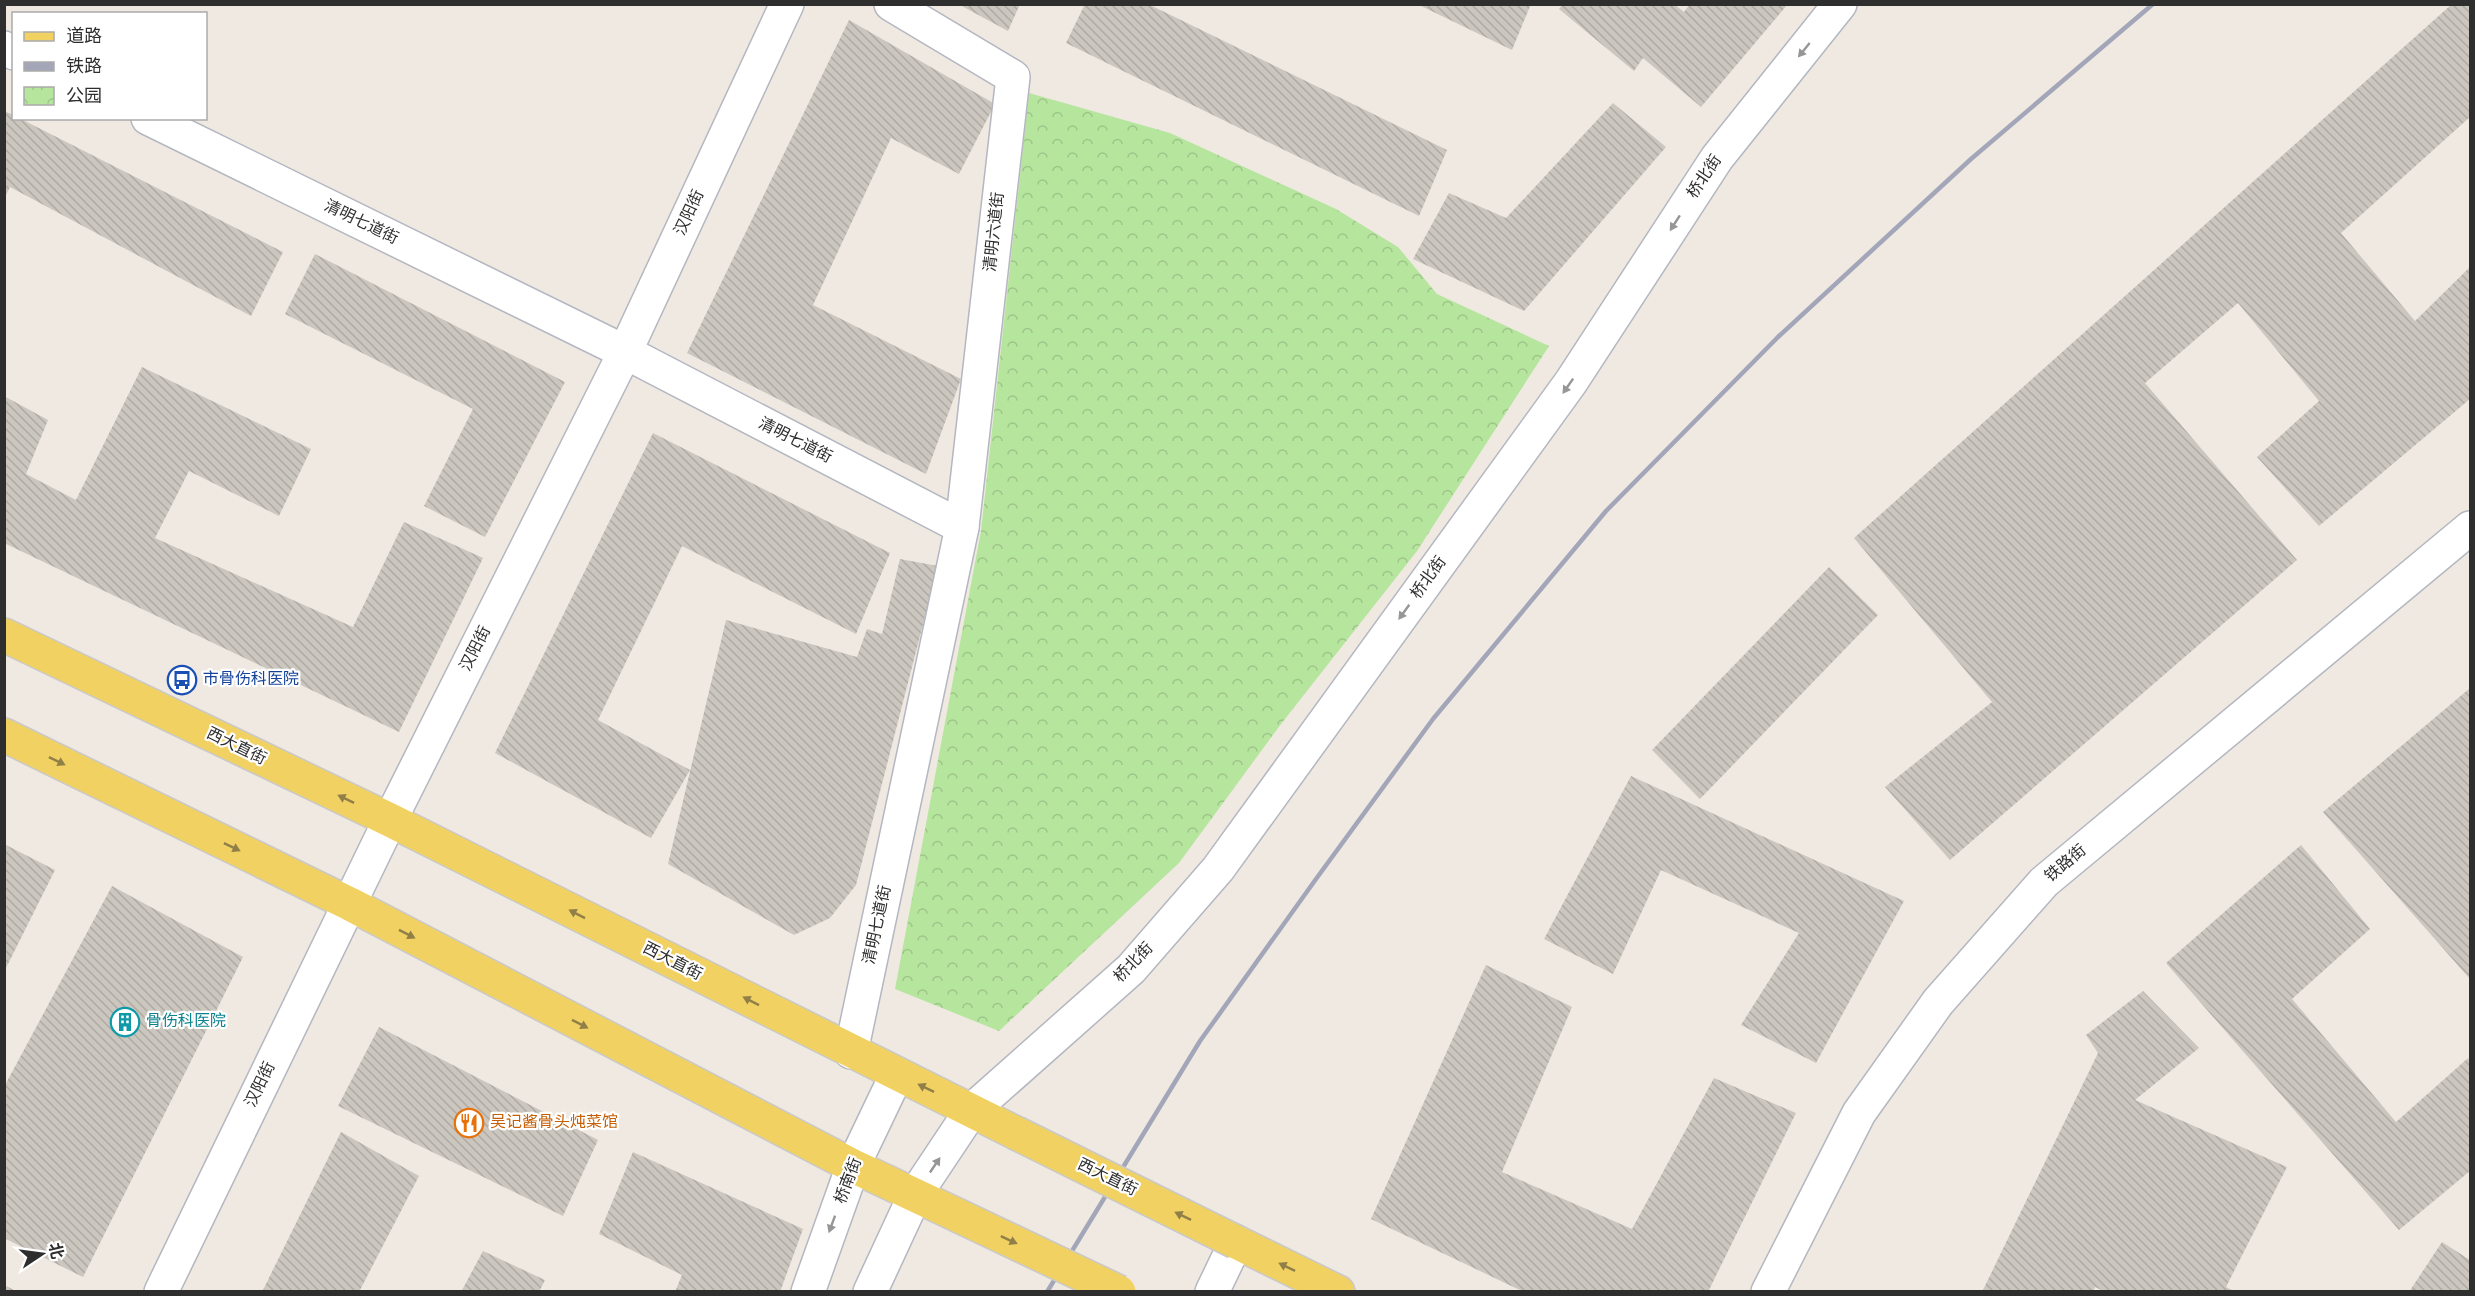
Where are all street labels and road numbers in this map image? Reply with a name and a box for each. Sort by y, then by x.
street label: 桥北街 [1683,152,1727,202]
street label: 汉阳街 [671,187,709,239]
street label: 清明六道街 [981,191,1009,273]
street label: 清明七道街 [321,196,401,250]
street label: 清明七道街 [755,414,835,468]
street label: 桥北街 [1407,553,1451,603]
street label: 汉阳街 [456,623,496,675]
street label: 西大直街 [203,724,269,770]
street label: 铁路街 [2041,841,2091,887]
street label: 清明七道街 [860,884,896,966]
street label: 西大直街 [639,939,705,985]
street label: 桥北街 [1110,939,1158,987]
street label: 汉阳街 [241,1059,281,1111]
street label: 桥南街 [831,1155,867,1207]
street label: 西大直街 [1074,1155,1140,1201]

